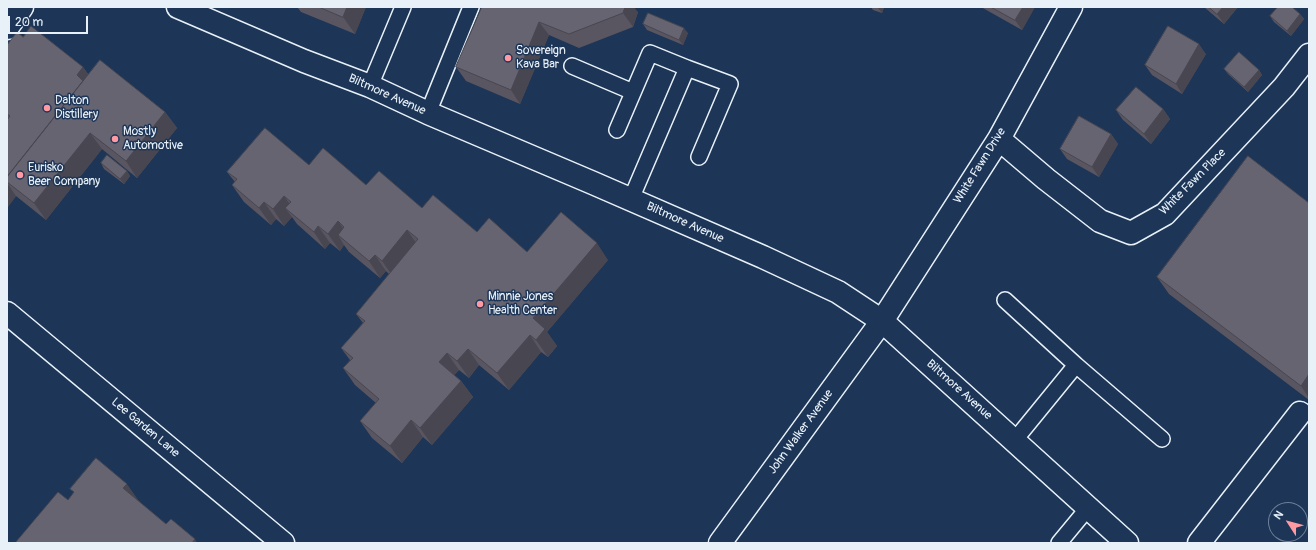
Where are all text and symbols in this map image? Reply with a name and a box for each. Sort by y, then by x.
scale bar [10,8,90,34]
text: 20 m [15,15,43,30]
place label: Sovereign Kava Bar [516,44,566,72]
marker: Sovereign Kava Bar [503,53,513,63]
street label: Biltmore Avenue [346,72,428,118]
place label: Dalton Distillery [55,94,98,122]
marker: Dalton Distillery [42,103,52,113]
place label: Mostly Automotive [123,125,183,153]
street label: White Fawn Drive [951,125,1009,207]
marker: Mostly Automotive [110,134,120,144]
street label: White Fawn Place [1157,146,1229,218]
place label: Eurisko Beer Company [28,161,100,189]
marker: Eurisko Beer Company [15,170,25,180]
street label: Biltmore Avenue [644,200,726,246]
place label: Minnie Jones Health Center [488,290,557,318]
marker: Minnie Jones Health Center [475,299,485,309]
street label: Biltmore Avenue [923,357,995,423]
street label: John Walker Avenue [766,387,836,477]
street label: Lee Garden Lane [108,395,182,461]
north arrow [1268,502,1308,542]
text: N [1271,508,1286,522]

